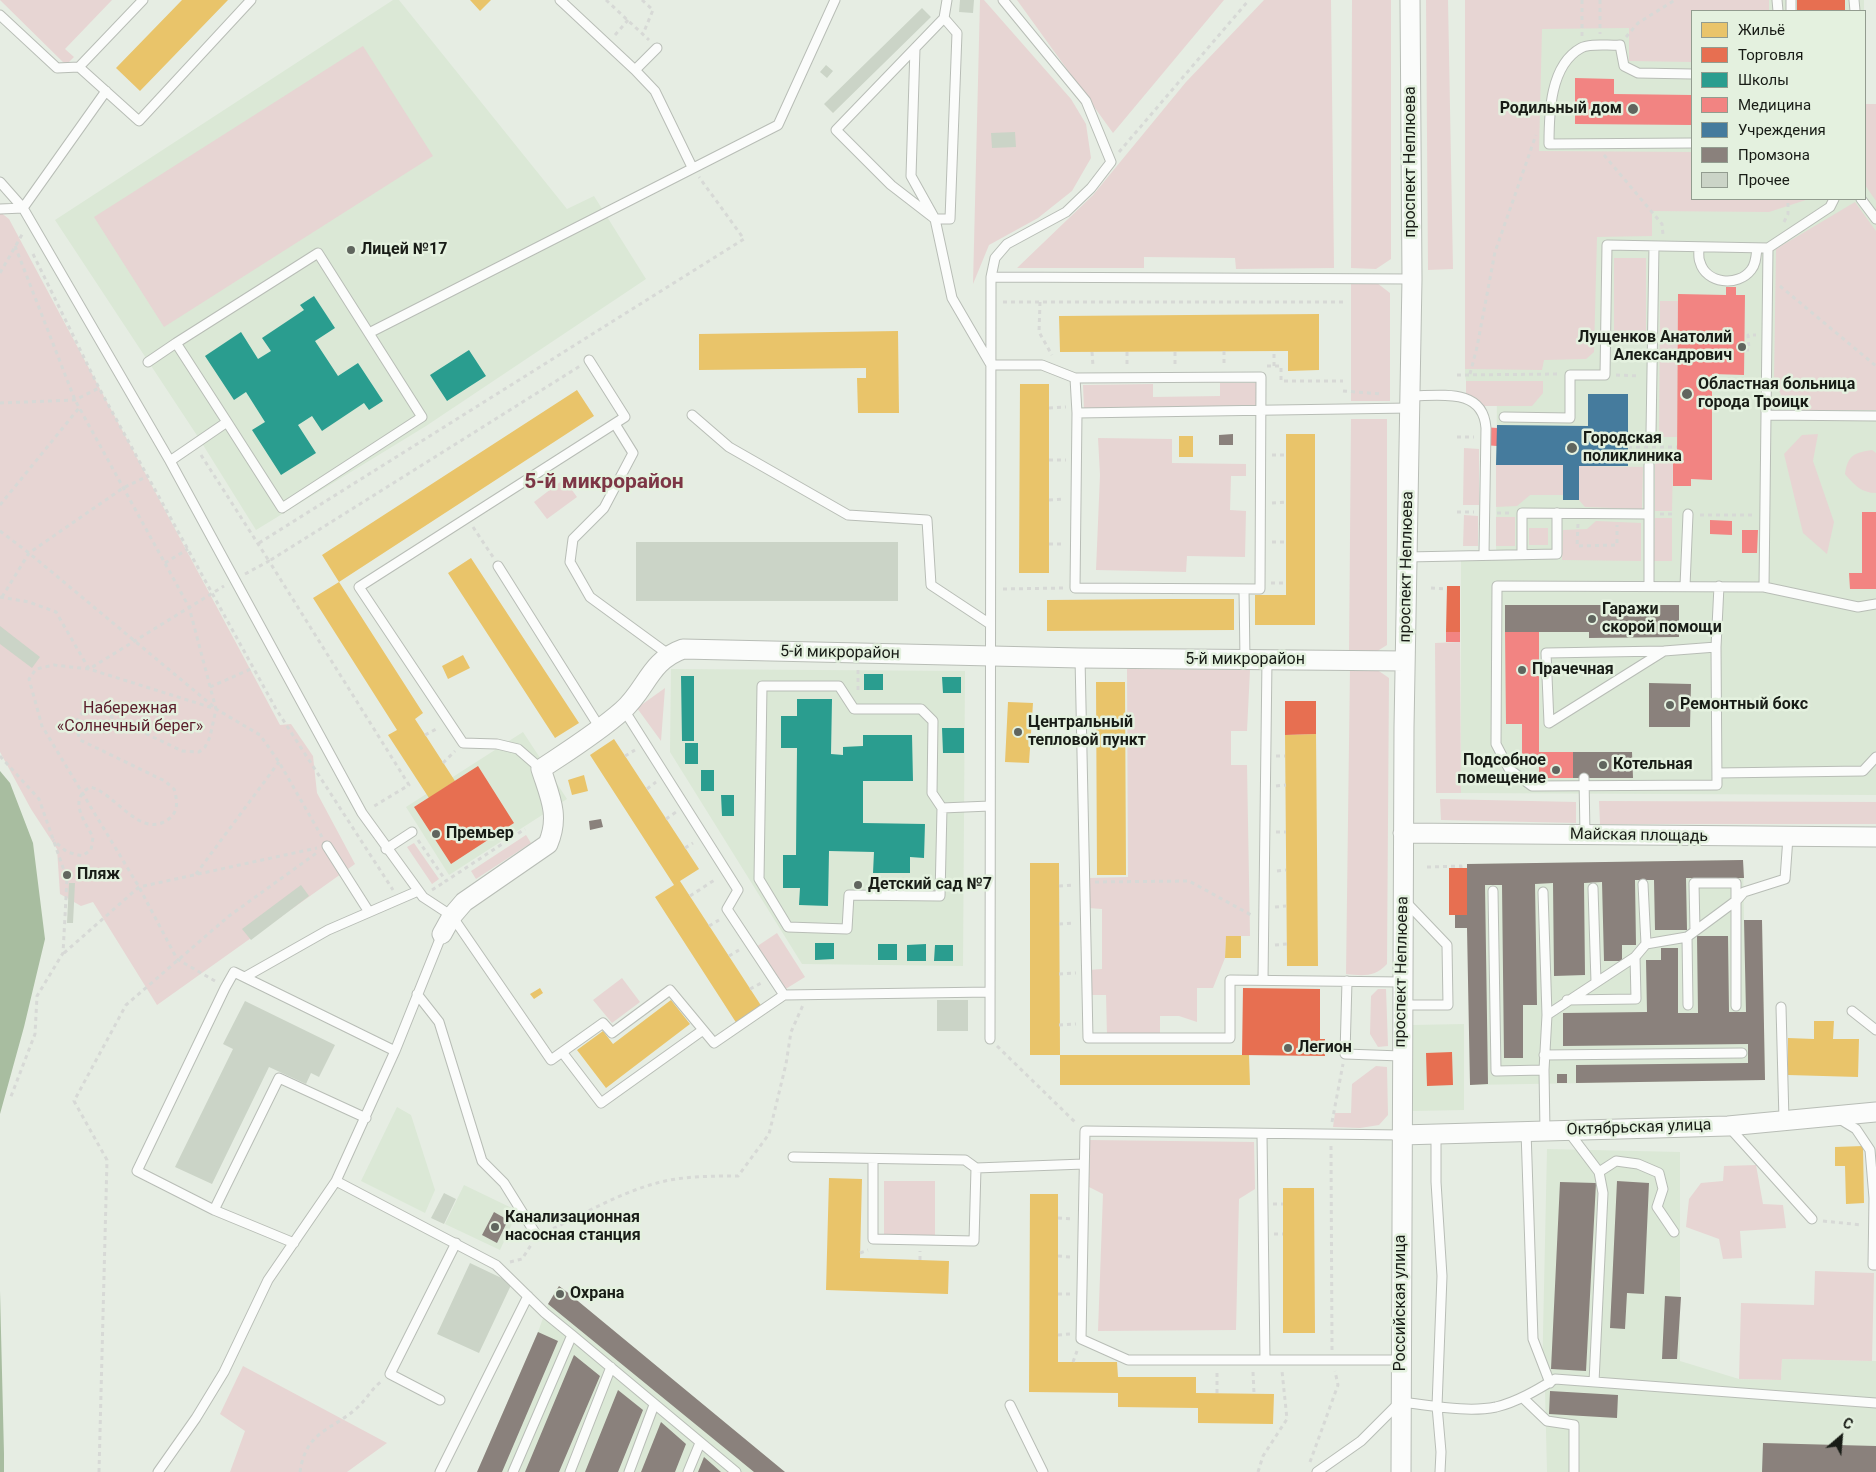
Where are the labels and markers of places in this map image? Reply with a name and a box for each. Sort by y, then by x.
place label: Родильный дом [1500,99,1622,119]
marker: Родильный дом [1626,102,1640,116]
place label: Лицей №17 [361,240,447,260]
marker: Лицей №17 [345,244,357,256]
place label: Лущенков Анатолий Александрович [1578,328,1732,366]
marker: Лущенков Анатолий Александрович [1736,341,1748,353]
place label: Областная больница города Троицк [1698,375,1855,413]
marker: Областная больница города Троицк [1680,387,1694,401]
place label: Городская поликлиника [1583,429,1682,467]
marker: Городская поликлиника [1565,441,1579,455]
place label: Гаражи скорой помощи [1602,600,1722,638]
marker: Гаражи скорой помощи [1586,613,1598,625]
place label: Прачечная [1532,660,1614,680]
marker: Прачечная [1516,664,1528,676]
place label: Ремонтный бокс [1680,695,1808,715]
marker: Ремонтный бокс [1664,699,1676,711]
place label: Центральный тепловой пункт [1028,713,1146,751]
marker: Центральный тепловой пункт [1012,726,1024,738]
place label: Подсобное помещение [1457,751,1546,789]
place label: Котельная [1613,755,1693,775]
marker: Котельная [1597,759,1609,771]
marker: Подсобное помещение [1550,764,1562,776]
place label: Премьер [446,824,514,844]
marker: Премьер [430,828,442,840]
place label: Пляж [77,865,120,885]
marker: Пляж [61,869,73,881]
place label: Детский сад №7 [868,875,992,895]
marker: Детский сад №7 [852,879,864,891]
place label: Легион [1298,1038,1352,1058]
marker: Легион [1282,1042,1294,1054]
place label: Канализационная насосная станция [505,1208,641,1246]
marker: Канализационная насосная станция [489,1221,501,1233]
place label: Охрана [570,1284,624,1304]
marker: Охрана [554,1288,566,1300]

